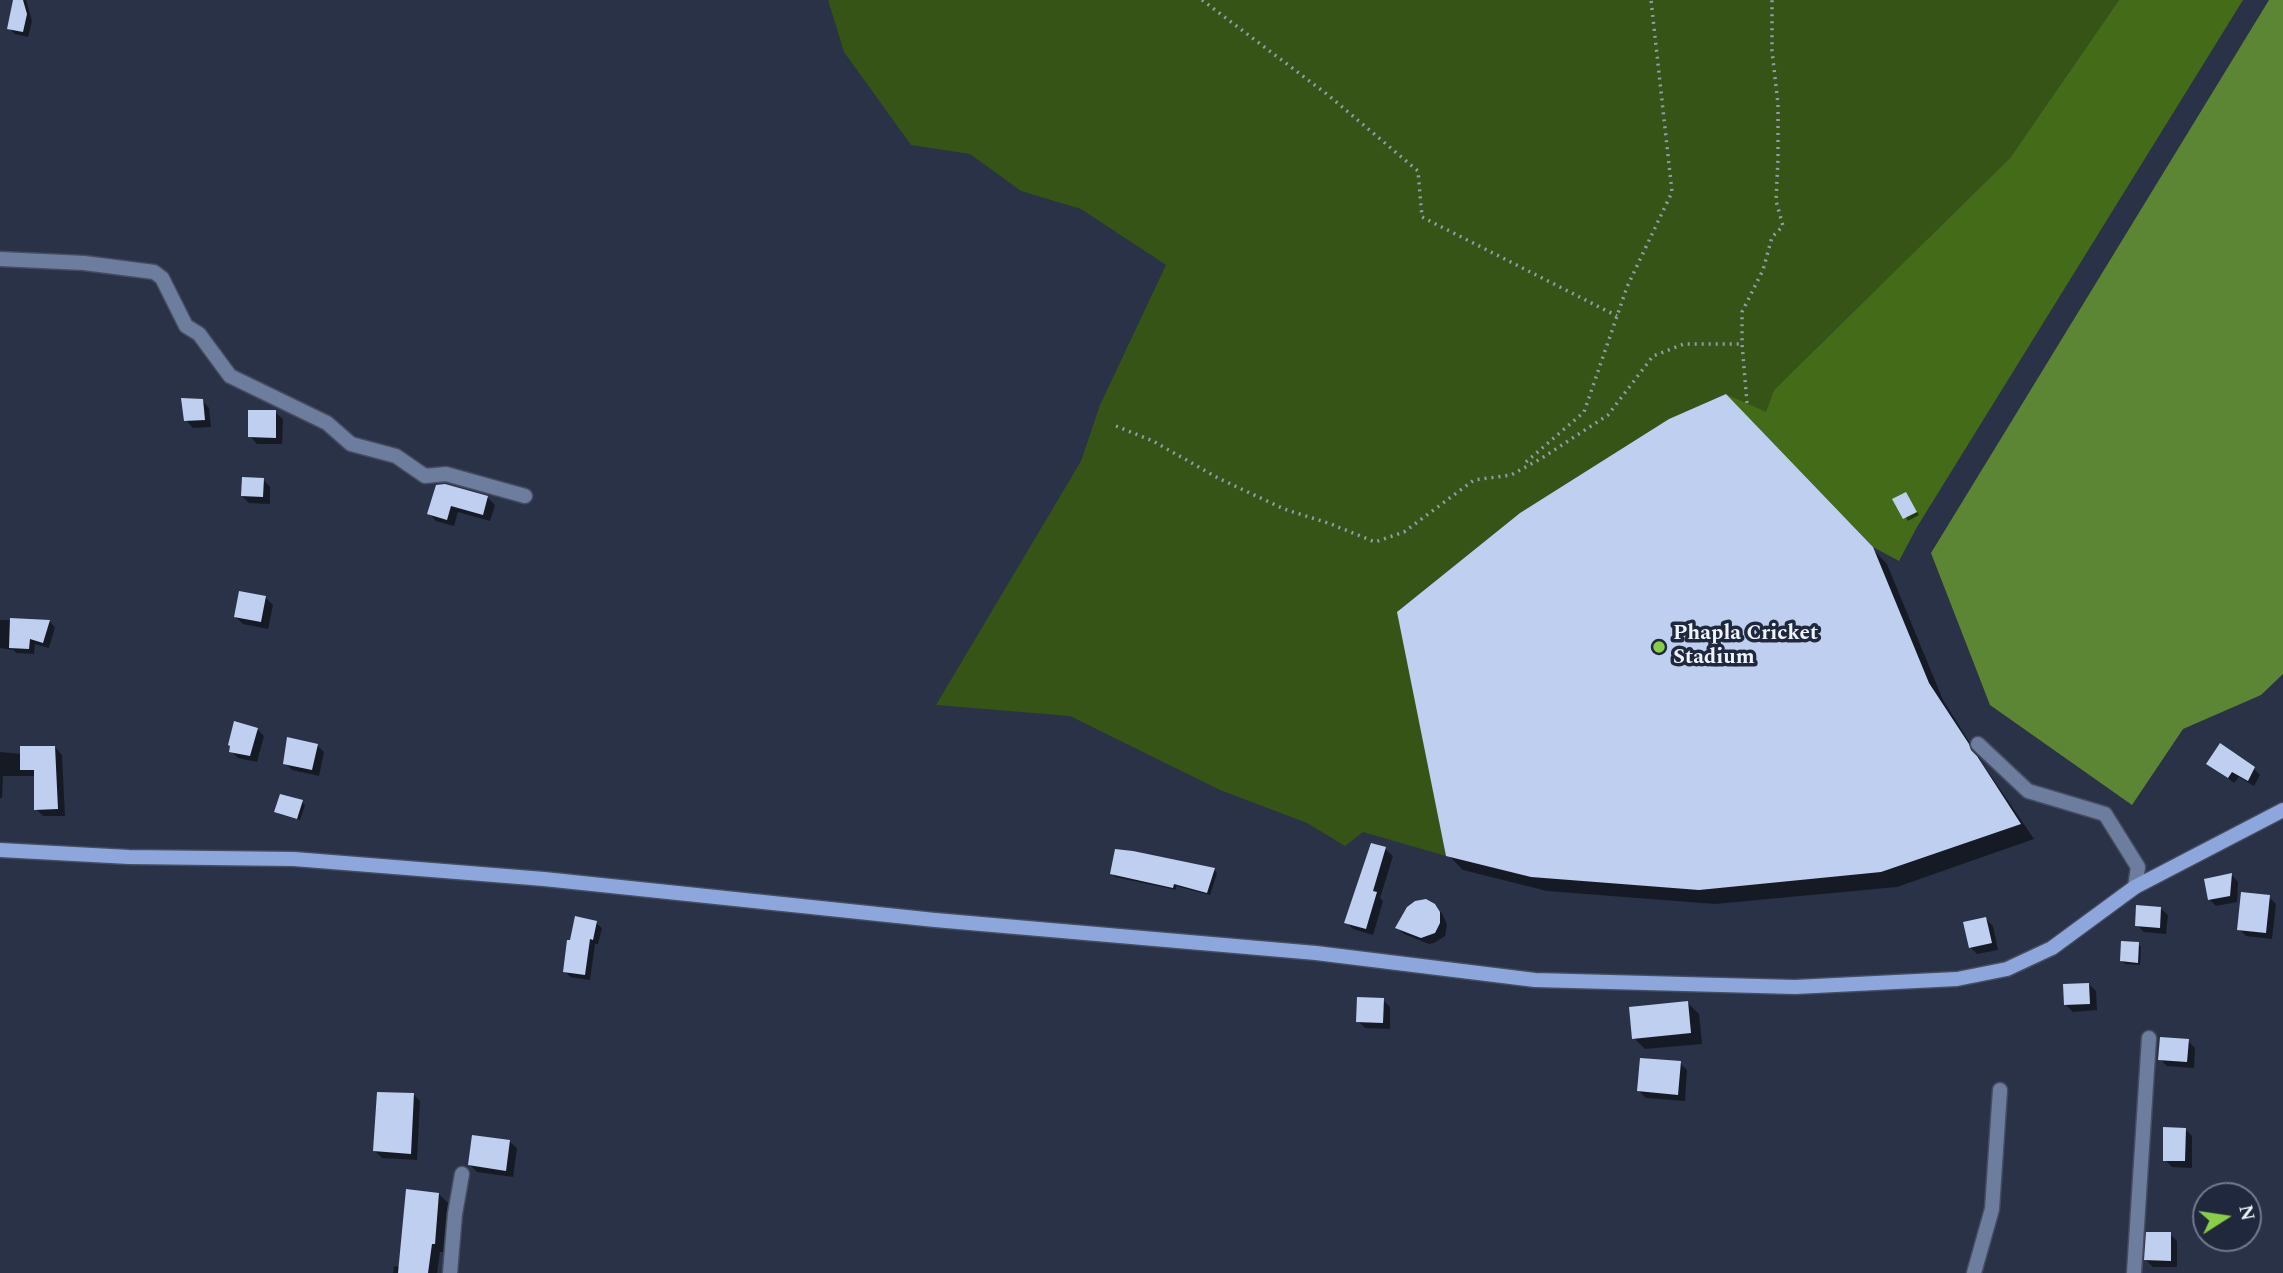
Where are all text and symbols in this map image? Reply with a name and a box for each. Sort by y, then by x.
place label: Phapla Cricket Stadium [1673,622,1818,672]
marker: Phapla Cricket Stadium [1651,639,1667,655]
north arrow [2192,1182,2262,1252]
text: N [2230,1202,2262,1224]

